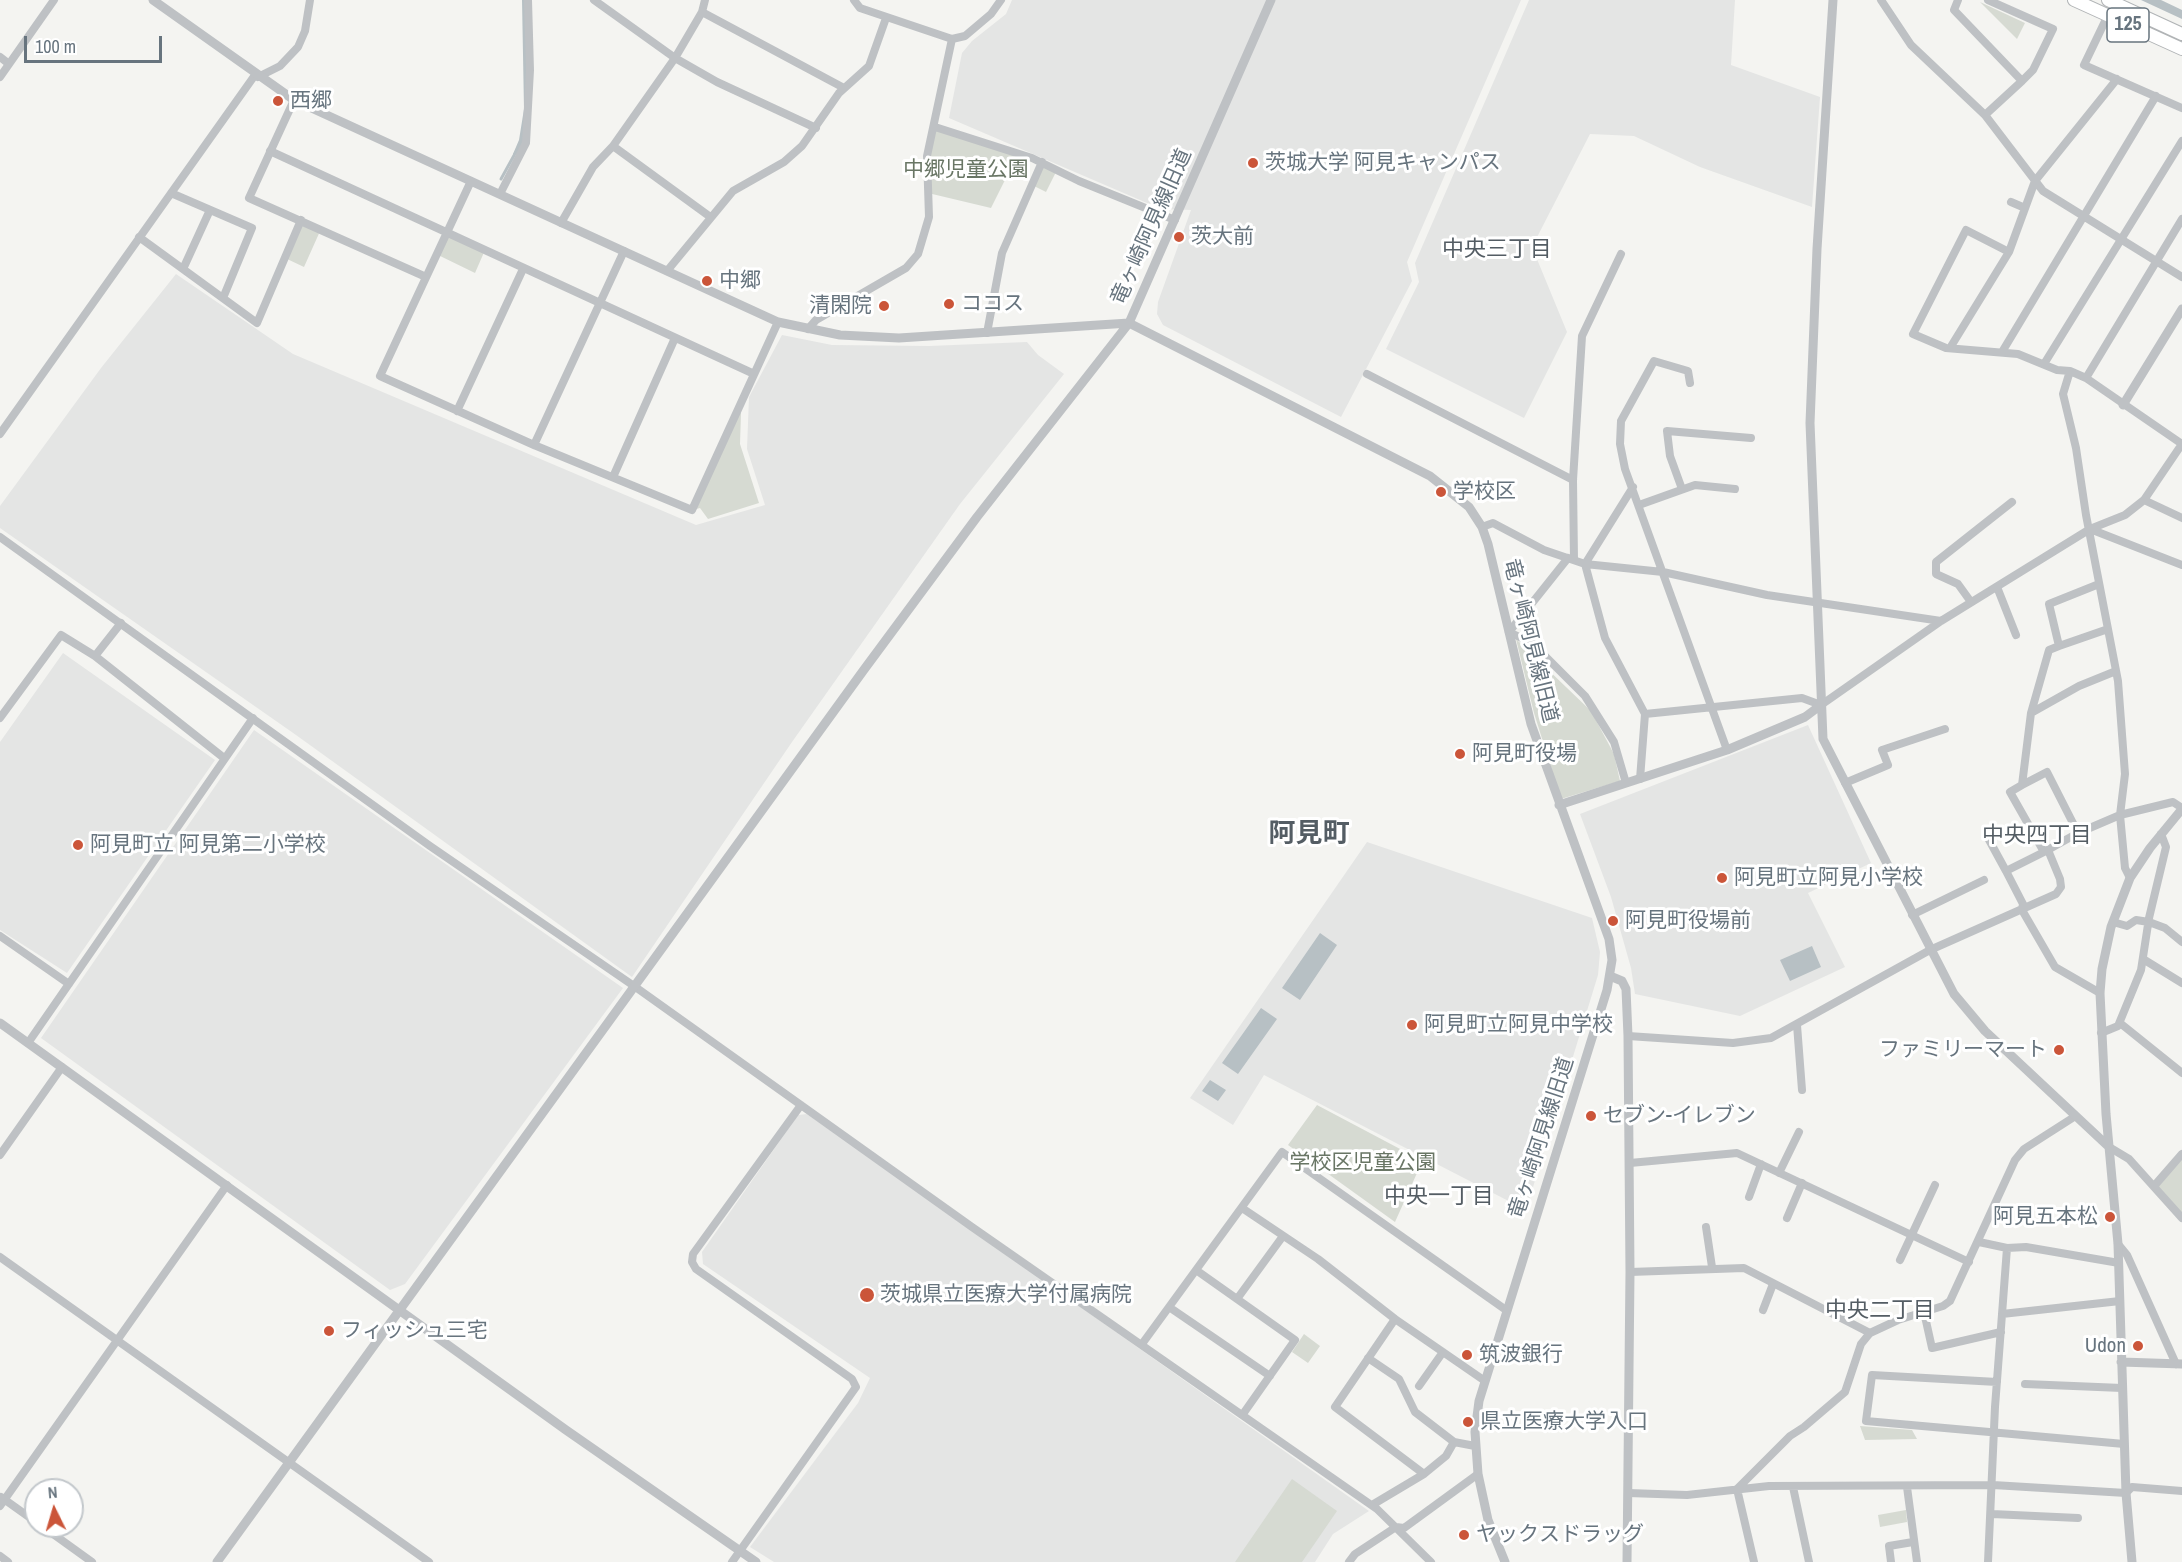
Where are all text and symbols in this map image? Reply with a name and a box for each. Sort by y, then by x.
road number: 125 [2107,8,2149,42]
scale bar [27,24,165,62]
text: 100 m [35,34,76,59]
place label: 西郷 [290,88,332,114]
marker: 西郷 [271,94,285,108]
street label: 竜ヶ崎阿見線旧道 [1106,145,1198,309]
place label: 茨城大学 阿見キャンパス [1265,150,1501,176]
marker: 茨城大学 阿見キャンパス [1246,156,1260,170]
park label: 中郷児童公園 [903,157,1029,183]
place label: 茨大前 [1191,224,1254,250]
marker: 茨大前 [1172,230,1186,244]
district label: 中央三丁目 [1442,237,1552,263]
place label: 中郷 [719,268,761,294]
marker: 中郷 [700,274,714,288]
place label: ココス [961,291,1024,317]
place label: 清閑院 [809,293,872,319]
marker: ココス [942,297,956,311]
marker: 清閑院 [877,299,891,313]
place label: 学校区 [1453,479,1516,505]
marker: 学校区 [1434,485,1448,499]
street label: 竜ヶ崎阿見線旧道 [1497,556,1563,726]
place label: 阿見町役場 [1472,741,1577,767]
marker: 阿見町役場 [1453,747,1467,761]
district label: 阿見町 [1269,819,1349,851]
district label: 中央四丁目 [1982,823,2092,849]
place label: 阿見町立 阿見第二小学校 [90,832,326,858]
marker: 阿見町立 阿見第二小学校 [71,838,85,852]
place label: 阿見町立阿見小学校 [1734,865,1923,891]
marker: 阿見町立阿見小学校 [1715,871,1729,885]
place label: 阿見町役場前 [1625,908,1751,934]
marker: 阿見町役場前 [1606,914,1620,928]
place label: 阿見町立阿見中学校 [1424,1012,1613,1038]
marker: 阿見町立阿見中学校 [1405,1018,1419,1032]
place label: ファミリーマート [1879,1037,2047,1063]
marker: ファミリーマート [2052,1043,2066,1057]
street label: 竜ヶ崎阿見線旧道 [1504,1054,1580,1222]
place label: セブン-イレブン [1603,1103,1756,1129]
marker: セブン-イレブン [1584,1109,1598,1123]
park label: 学校区児童公園 [1290,1150,1436,1176]
district label: 中央一丁目 [1384,1184,1494,1210]
place label: 阿見五本松 [1993,1204,2098,1230]
marker: 阿見五本松 [2103,1210,2117,1224]
place label: 茨城県立医療大学付属病院 [880,1282,1132,1308]
marker: 茨城県立医療大学付属病院 [858,1286,876,1304]
district label: 中央二丁目 [1825,1298,1935,1324]
place label: フィッシュ三宅 [341,1318,488,1344]
marker: フィッシュ三宅 [322,1324,336,1338]
place label: Udon [2085,1333,2126,1359]
marker: Udon [2131,1339,2145,1353]
place label: 筑波銀行 [1479,1342,1563,1368]
marker: 筑波銀行 [1460,1348,1474,1362]
place label: 県立医療大学入口 [1480,1409,1648,1435]
marker: 県立医療大学入口 [1461,1415,1475,1429]
north arrow [24,1478,84,1538]
text: N [47,1481,58,1503]
place label: ヤックスドラッグ [1476,1522,1644,1548]
marker: ヤックスドラッグ [1457,1528,1471,1542]

